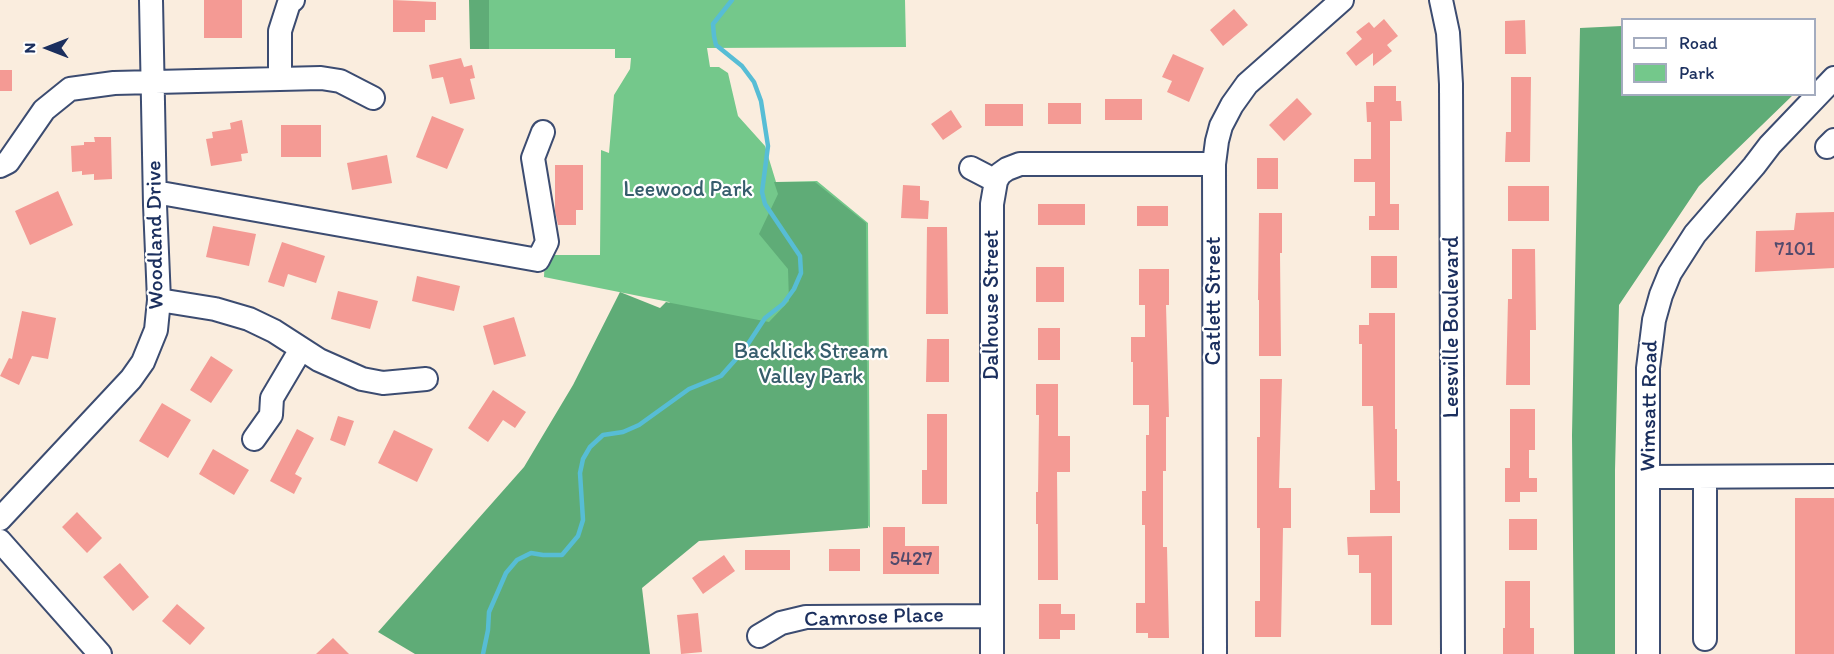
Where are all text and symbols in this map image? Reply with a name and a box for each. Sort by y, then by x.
north arrow [18,18,78,78]
legend [1621,18,1816,96]
text: Road [1679,32,1718,54]
text: N [20,43,39,53]
text: Park [1679,62,1714,84]
street label: Woodland Drive [141,160,171,310]
park label: Leewood Park [623,177,753,203]
street label: Dalhouse Street [979,230,1005,380]
street label: Catlett Street [1201,236,1227,366]
street label: Leesville Boulevard [1439,236,1465,418]
house number: 7101 [1775,238,1815,262]
park label: Backlick Stream Valley Park [734,339,888,390]
street label: Wimsatt Road [1636,340,1664,472]
house number: 5427 [890,548,932,572]
street label: Camrose Place [804,602,944,634]

